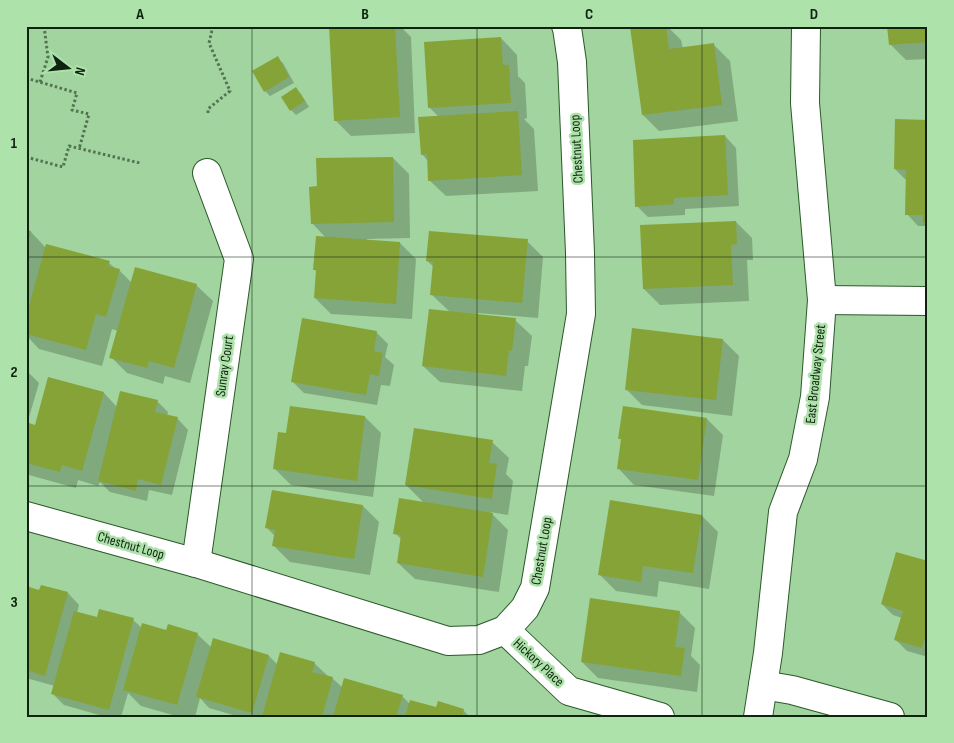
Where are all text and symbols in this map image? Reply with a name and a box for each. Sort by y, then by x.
text: A [135,5,144,24]
text: B [361,5,369,24]
text: C [585,5,593,24]
text: D [810,5,818,24]
north arrow [42,42,92,92]
text: N [71,66,89,77]
street label: Chestnut Loop [566,114,587,184]
text: 1 [11,134,18,153]
street label: East Broadway Street [802,324,829,424]
street label: Sunray Court [212,335,237,398]
text: 2 [10,363,18,382]
street label: Chestnut Loop [527,516,556,586]
street label: Chestnut Loop [96,528,166,563]
text: 3 [10,593,18,612]
street label: Hickory Place [510,635,568,690]

